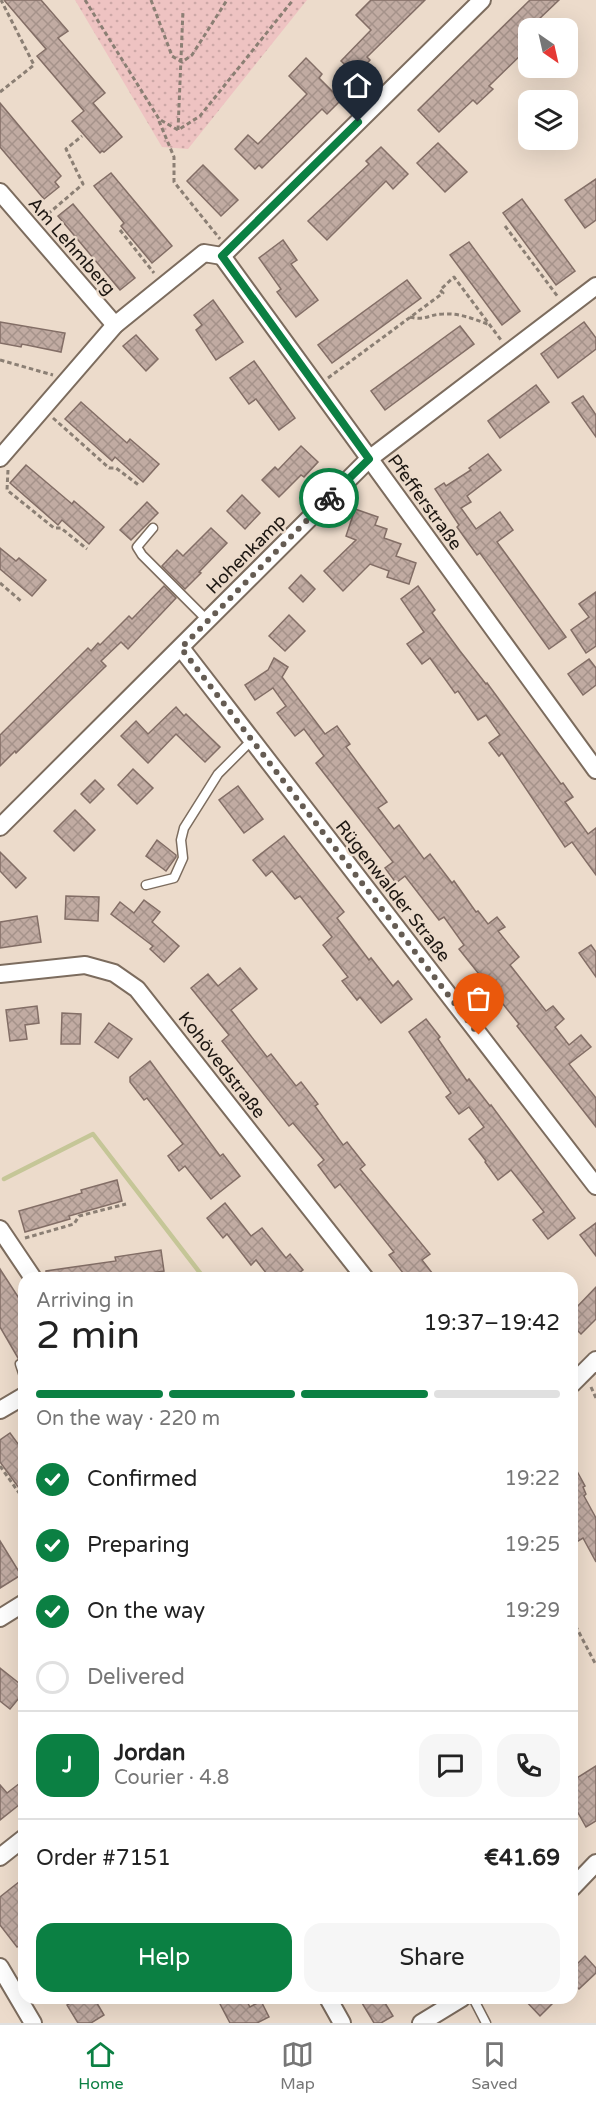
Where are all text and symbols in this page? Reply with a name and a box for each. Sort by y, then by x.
north arrow [518,18,578,78]
map controls [518,18,578,150]
pin [332,60,383,122]
icon: home [341,69,374,102]
button: layers [518,90,578,150]
street label: Am Lehmberg [24,193,120,299]
street label: Pfefferstraße [383,450,467,554]
courier [299,468,359,528]
icon: bike [313,482,346,515]
street label: Hohenkamp [201,509,291,599]
street label: Rügenwalder Straße [331,816,455,966]
pin [453,973,504,1035]
icon: bag [462,982,495,1015]
street label: Kohövedstraße [174,1007,270,1123]
text: Arriving in [36,1289,134,1313]
text: 19:37–19:42 [423,1310,560,1336]
text: 2 min [36,1312,140,1359]
text: On the way · 220 m [36,1407,220,1431]
icon: check [36,1463,69,1496]
text: Confirmed [87,1466,197,1492]
text: 19:22 [505,1467,560,1491]
icon: check [36,1529,69,1562]
text: Preparing [87,1532,190,1558]
text: 19:25 [505,1533,560,1557]
icon: check [36,1595,69,1628]
text: On the way [87,1598,205,1624]
text: 19:29 [505,1599,560,1623]
text: Delivered [87,1664,185,1690]
button: chat [419,1734,482,1797]
button: phone [497,1734,560,1797]
text: Jordan [114,1740,185,1766]
text: J [62,1752,73,1778]
text: Courier · 4.8 [114,1766,229,1790]
text: Order #7151 [36,1845,171,1871]
text: €41.69 [484,1845,560,1871]
button: Help [36,1923,292,1992]
button: Share [304,1923,560,1992]
tab: Home [78,2038,124,2094]
tab: Map [280,2038,315,2094]
tab: Saved [471,2038,518,2094]

